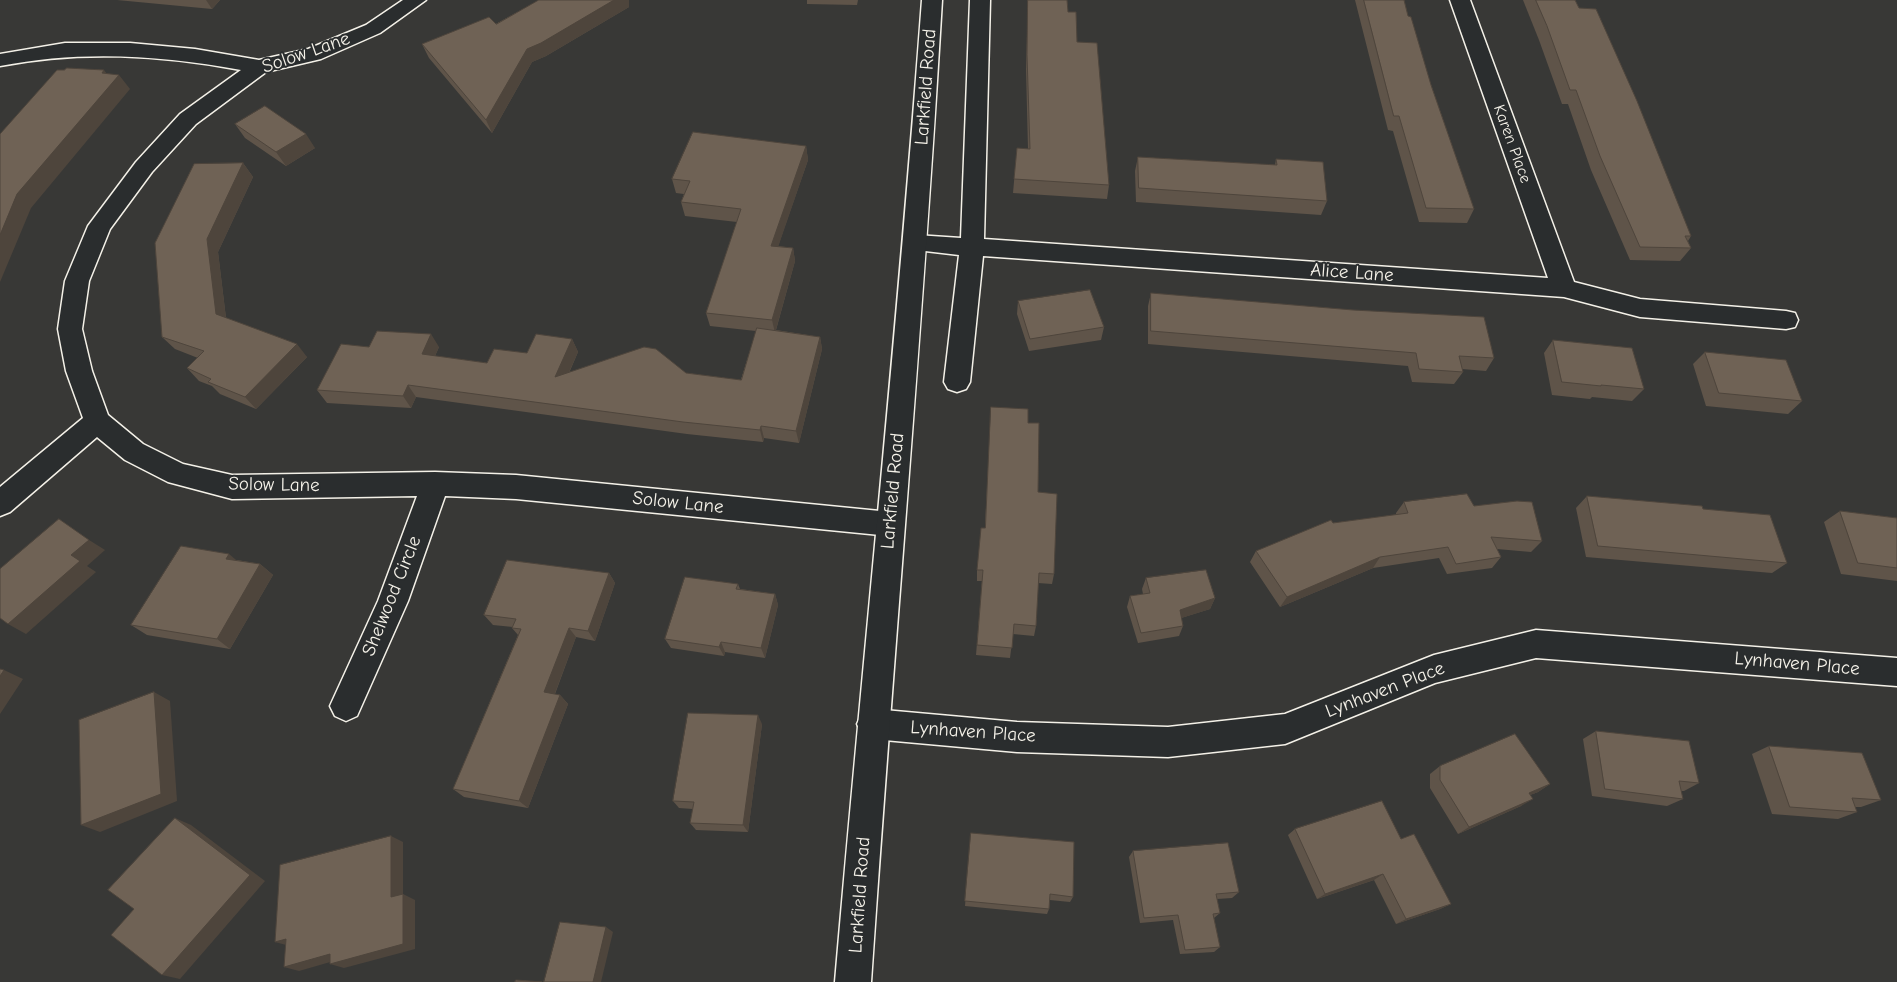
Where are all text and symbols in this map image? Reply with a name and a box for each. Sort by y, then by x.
street label: Solow Lane [259,27,353,79]
street label: Larkfield Road [911,28,941,146]
street label: Karen Place [1489,102,1535,186]
street label: Alice Lane [1310,259,1394,287]
street label: Larkfield Road [877,432,909,550]
street label: Solow Lane [228,473,320,497]
street label: Solow Lane [631,487,725,519]
street label: Shelwood Circle [358,533,426,659]
street label: Lynhaven Place [1733,647,1861,681]
street label: Lynhaven Place [1322,657,1448,723]
street label: Lynhaven Place [910,716,1036,748]
street label: Larkfield Road [845,836,875,954]

